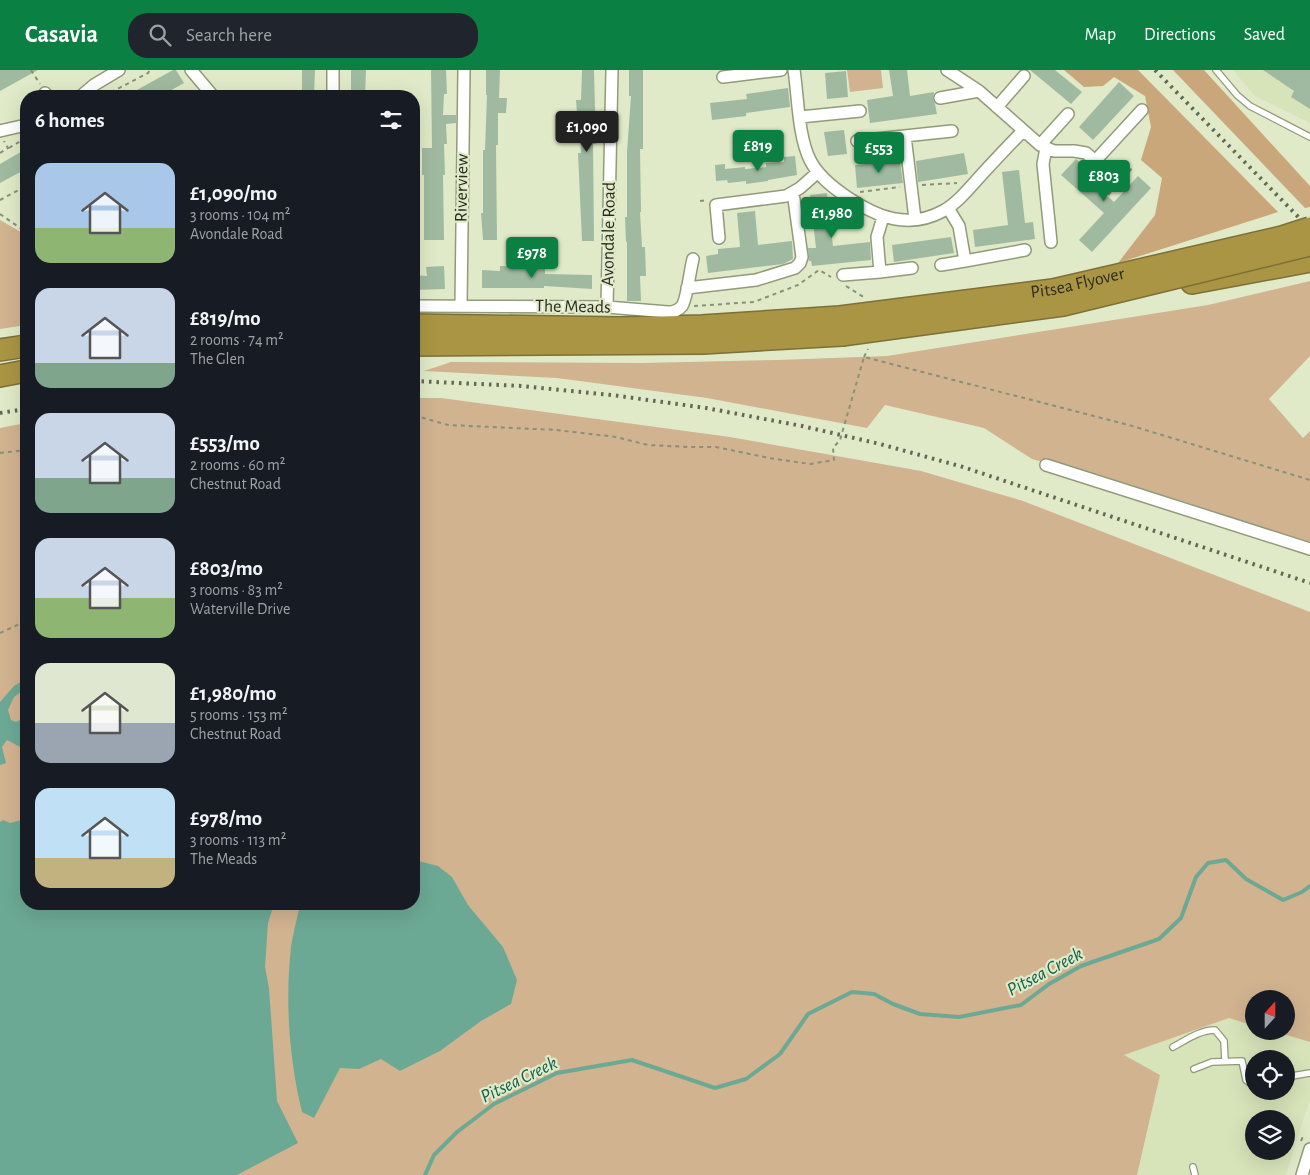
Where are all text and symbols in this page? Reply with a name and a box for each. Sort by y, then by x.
search box [128,13,478,58]
icon: search [146,21,174,49]
text: Casavia [25,23,98,47]
text: Search here [186,26,272,45]
text: Map [1085,26,1116,44]
text: Directions [1144,26,1216,44]
text: Saved [1244,26,1285,44]
icon: filters [377,106,405,134]
text: 6 homes [35,110,105,131]
pin: £1,090 [546,111,628,153]
text: £1,090 [567,119,607,135]
pin: £819 [728,129,788,172]
pin: £553 [849,132,909,174]
text: £819 [744,138,772,154]
text: £553 [865,140,893,156]
street label: Riverview [452,154,472,222]
pin: £803 [1074,160,1134,202]
text: £803 [1089,168,1119,184]
street label: Avondale Road [599,182,619,286]
icon: home [75,183,135,243]
text: £1,090/mo [190,183,277,204]
pin: £1,980 [791,196,873,239]
text: £1,980 [812,205,852,221]
text: 3 rooms · 104 m² [190,207,290,223]
text: Avondale Road [190,226,283,242]
pin: £978 [502,236,562,279]
text: £978 [517,245,547,261]
street label: Pitsea Flyover [1030,265,1126,302]
street label: The Meads [535,297,611,317]
icon: home [75,308,135,368]
text: £819/mo [190,308,261,329]
text: 2 rooms · 74 m² [190,332,284,348]
text: The Glen [190,351,245,367]
icon: home [75,433,135,493]
text: £553/mo [190,433,260,454]
text: 2 rooms · 60 m² [190,457,285,473]
text: Chestnut Road [190,476,281,492]
icon: home [75,558,135,618]
text: £803/mo [190,558,263,579]
text: 3 rooms · 83 m² [190,582,283,598]
text: Waterville Drive [190,601,290,617]
icon: home [75,683,135,743]
text: £1,980/mo [190,683,276,704]
text: 5 rooms · 153 m² [190,707,288,723]
text: Chestnut Road [190,726,281,742]
icon: home [75,808,135,868]
text: £978/mo [190,808,262,829]
text: 3 rooms · 113 m² [190,832,286,848]
text: The Meads [190,851,257,867]
water label: Pitsea Creek [1004,944,1086,1000]
north arrow [1245,990,1295,1040]
map controls [1245,990,1295,1160]
button: locate [1245,1050,1295,1100]
water label: Pitsea Creek [478,1053,560,1107]
button: layers [1245,1110,1295,1160]

